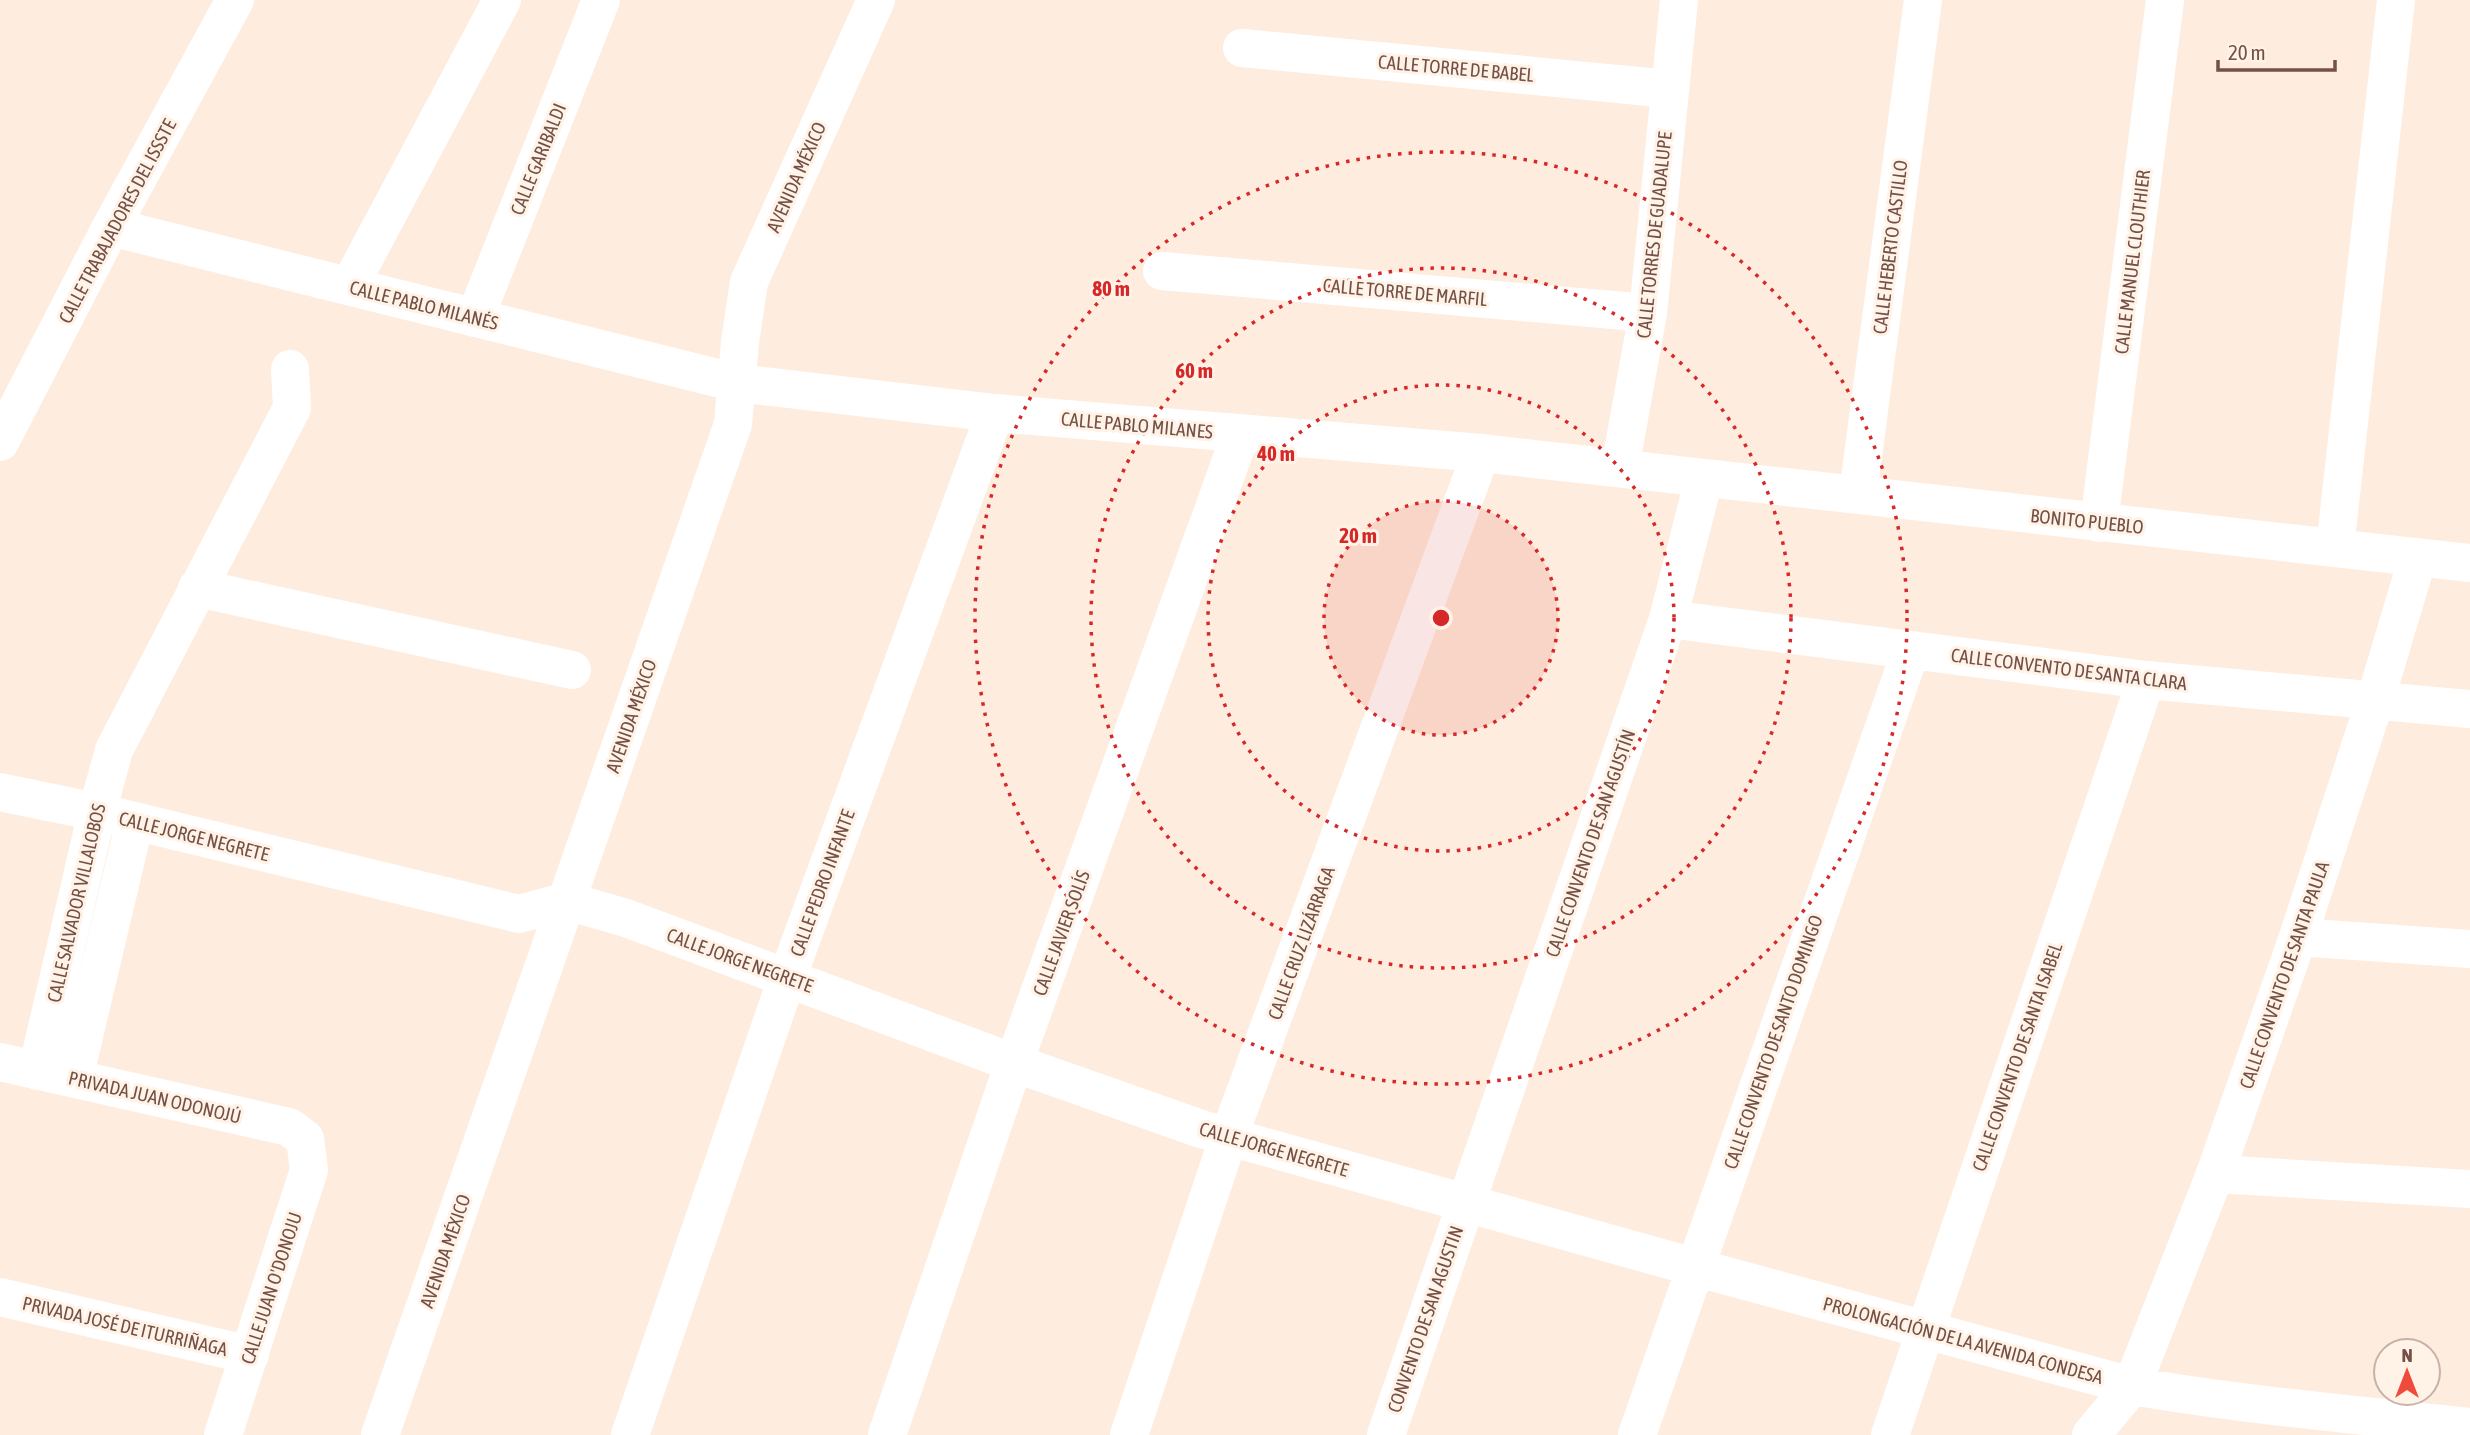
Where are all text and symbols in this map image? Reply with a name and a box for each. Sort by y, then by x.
scale bar [2218,28,2335,72]
text: 20 m [2228,40,2266,64]
street label: CALLE TORRE DE BABEL [1377,50,1535,86]
street label: CALLE GARIBALDI [506,100,570,218]
street label: CALLE TRABAJADORES DEL ISSSTE [54,115,180,327]
street label: AVENIDA MÉXICO [762,118,830,236]
street label: CALLE TORRES DE GUADALUPE [1632,130,1676,340]
street label: CALLE HEBERTO CASTILLO [1868,159,1912,335]
street label: CALLE MANUEL CLOUTHIER [2110,168,2154,355]
street label: CALLE TORRE DE MARFIL [1322,274,1489,310]
street label: CALLE PABLO MILANÉS [347,276,501,334]
text: 80 m [1092,276,1130,300]
text: 60 m [1175,358,1213,382]
street label: CALLE PABLO MILANES [1060,407,1214,443]
text: 40 m [1256,441,1295,465]
street label: BONITO PUEBLO [2029,504,2145,538]
text: 20 m [1339,523,1377,547]
centre of rings [1429,606,1453,630]
street label: CALLE CONVENTO DE SANTA CLARA [1950,644,2189,694]
street label: AVENIDA MÉXICO [601,656,661,776]
street label: CALLE CONVENTO DE SAN AGUSTÍN [1541,726,1639,960]
street label: CALLE SALVADOR VILLALOBOS [42,801,110,1005]
street label: CALLE JORGE NEGRETE [117,807,271,865]
street label: CALLE PEDRO INFANTE [785,807,859,959]
street label: CALLE CONVENTO DE SANTA PAULA [2235,858,2334,1092]
street label: CALLE CRUZ LIZÁRRAGA [1263,863,1339,1023]
street label: CALLE JAVIER SOLÍS [1028,867,1094,999]
street label: CALLE CONVENTO DE SANTO DOMINGO [1719,912,1827,1172]
street label: CALLE JORGE NEGRETE [664,923,816,997]
street label: CALLE CONVENTO DE SANTA ISABEL [1968,939,2067,1174]
street label: PRIVADA JUAN ODONOJÚ [66,1066,244,1128]
street label: CALLE JORGE NEGRETE [1197,1117,1351,1181]
street label: AVENIDA MÉXICO [415,1191,475,1311]
street label: CALLE JUAN O'DONOJU [236,1209,306,1367]
street label: CONVENTO DE SAN AGUSTIN [1383,1223,1467,1415]
street label: PRIVADA JOSÉ DE ITURRIÑAGA [20,1292,230,1360]
street label: PROLONGACIÓN DE LA AVENIDA CONDESA [1821,1292,2106,1388]
north arrow [2372,1337,2442,1407]
text: N [2401,1344,2413,1366]

